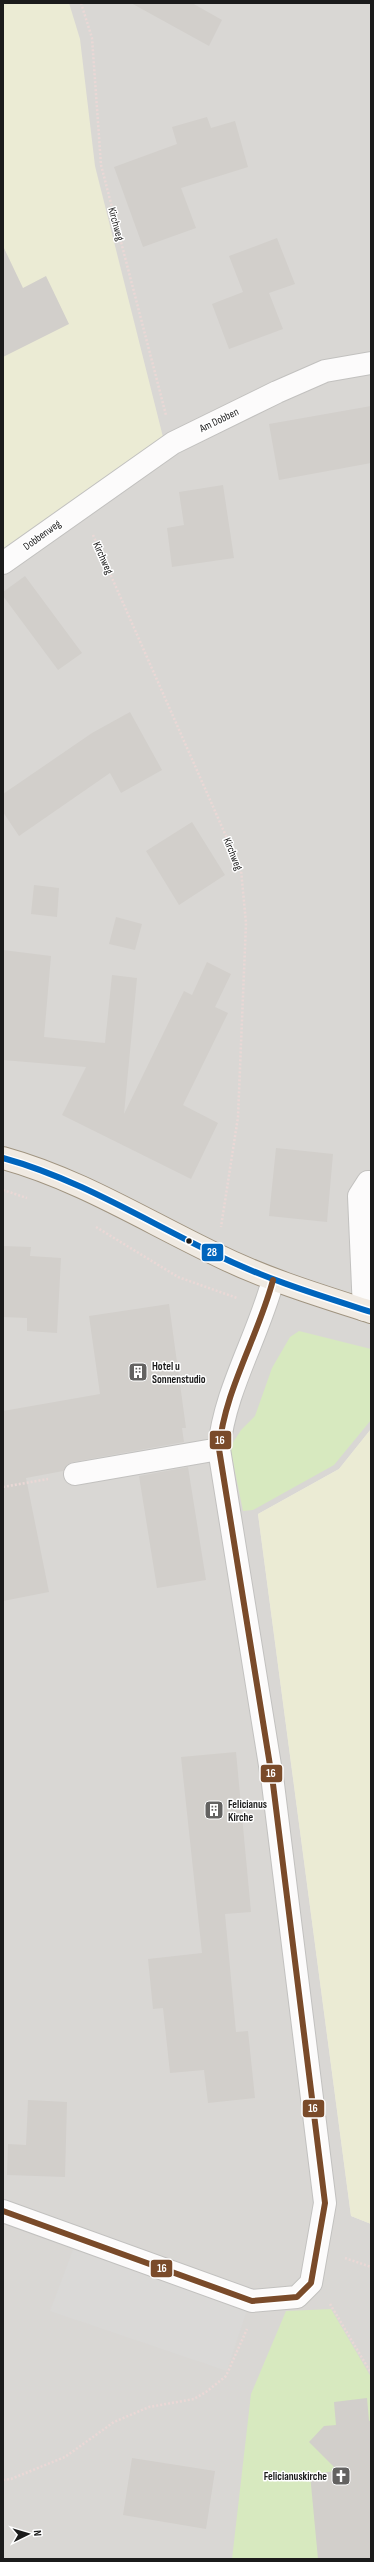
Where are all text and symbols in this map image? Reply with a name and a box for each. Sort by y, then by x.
street label: Kirchweg [105,206,127,243]
street label: Am Dobben [196,405,241,435]
street label: Dobbenweg [21,517,64,553]
street label: Kirchweg [90,540,116,577]
street label: Kirchweg [221,836,246,873]
unlabelled marker [184,1236,194,1246]
line badge: 28 [201,1243,224,1262]
text: 28 [207,1246,217,1259]
place label: Hotel u Sonnenstudio [152,1360,206,1386]
building icon: Hotel u Sonnenstudio [127,1361,149,1383]
line badge: 16 [209,1430,232,1450]
text: 16 [215,1434,225,1447]
line badge: 16 [260,1764,283,1783]
text: 16 [266,1767,276,1780]
place label: Felicianus Kirche [228,1798,267,1824]
building icon: Felicianus Kirche [203,1799,225,1821]
line badge: 16 [302,2099,325,2118]
text: 16 [308,2102,318,2115]
line badge: 16 [150,2259,173,2278]
text: 16 [157,2262,167,2275]
church icon: Felicianuskirche [330,2465,352,2487]
place label: Felicianuskirche [264,2470,327,2483]
north arrow [8,2514,48,2554]
text: N [31,2530,44,2537]

